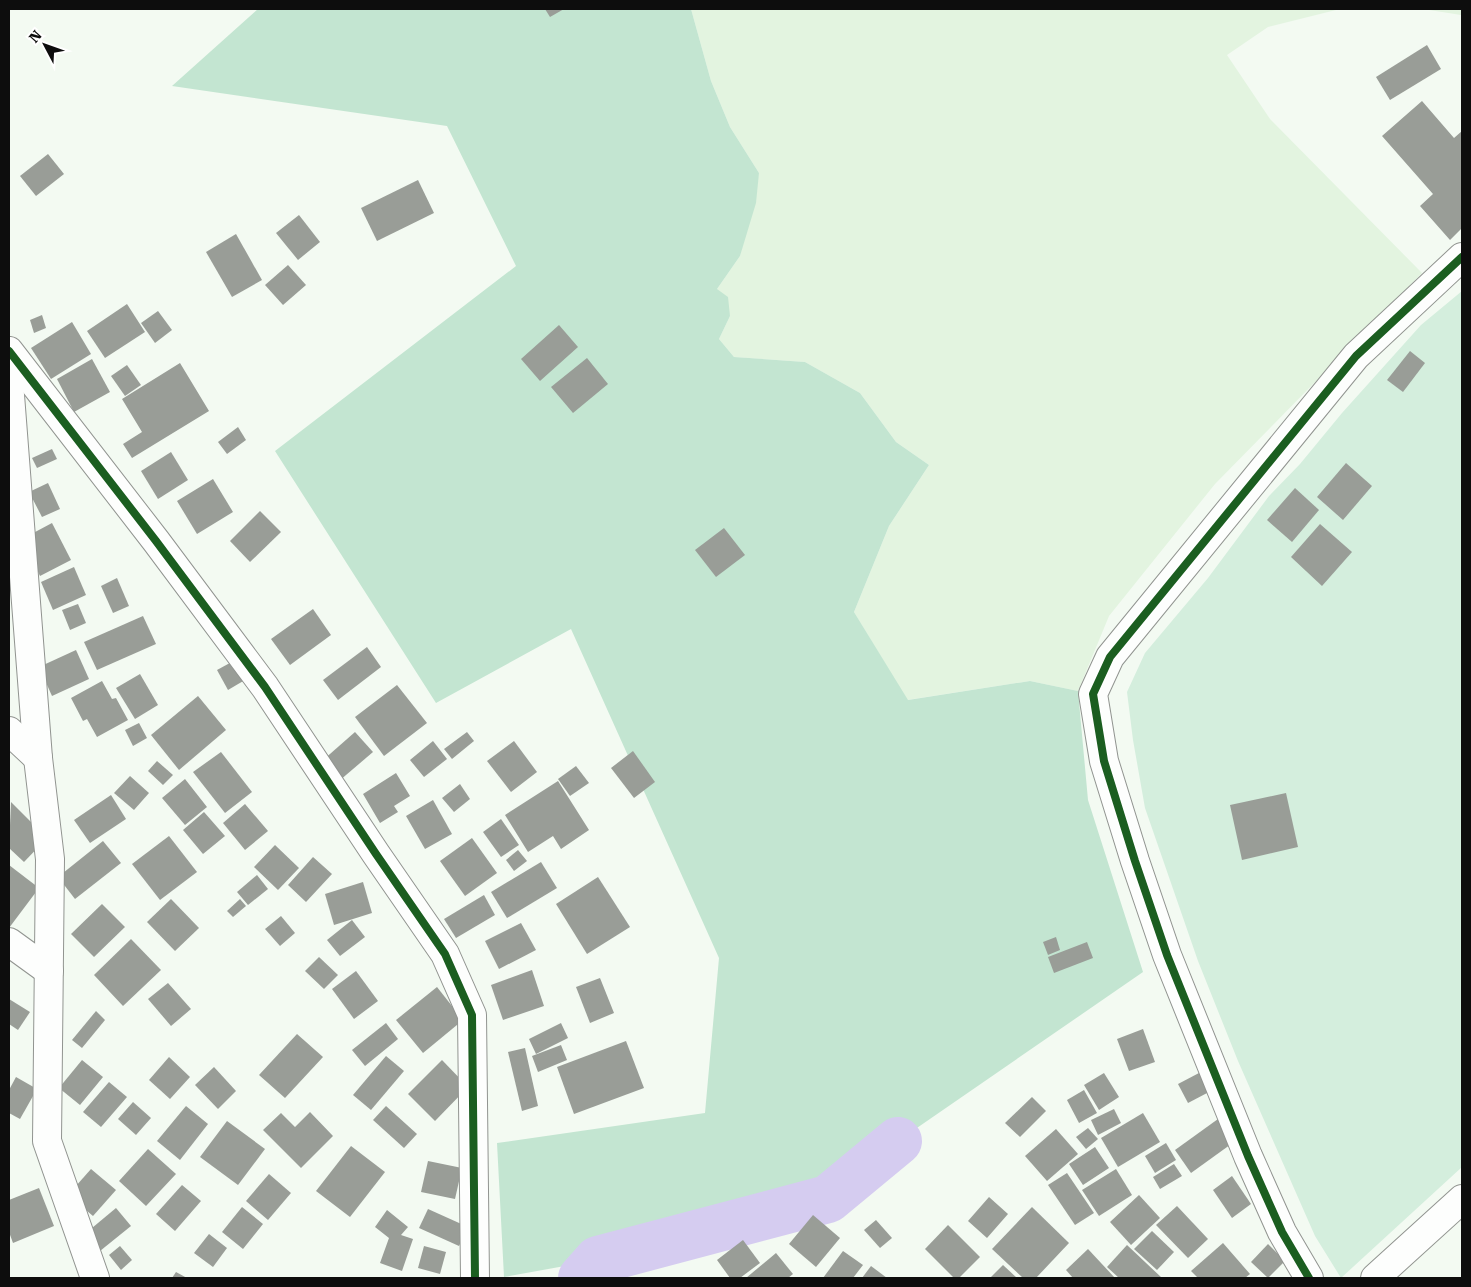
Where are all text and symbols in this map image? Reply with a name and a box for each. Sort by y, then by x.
north arrow [20,20,70,70]
text: N [26,27,45,46]

